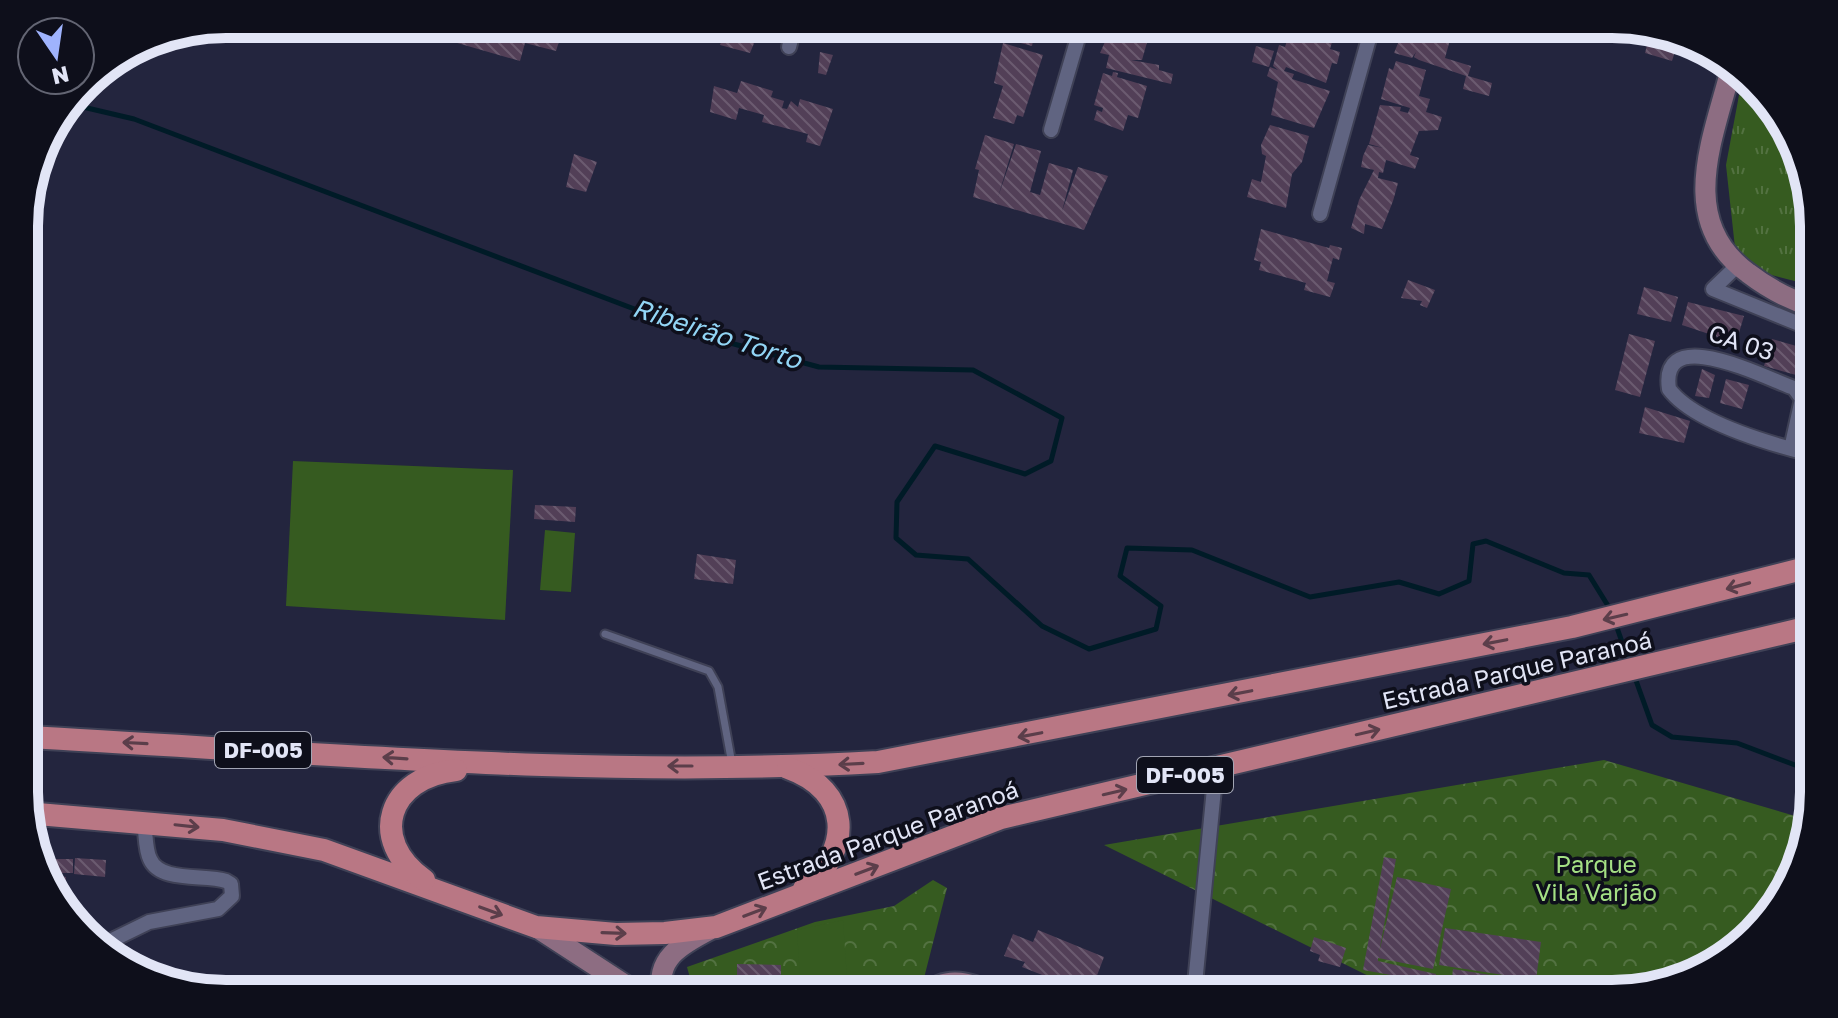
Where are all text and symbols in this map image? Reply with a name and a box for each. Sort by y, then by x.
north arrow [16,16,96,96]
text: N [49,61,72,91]
water label: Ribeirão Torto [629,292,807,376]
street label: CA 03 [1705,317,1778,366]
one-way arrow [1726,580,1752,595]
one-way arrow [1603,610,1629,625]
street label: Estrada Parque Paranoá [1379,624,1654,715]
one-way arrow [1483,635,1509,650]
one-way arrow [1228,686,1254,701]
one-way arrow [1354,724,1380,739]
one-way arrow [1018,728,1043,743]
road number: DF-005 [215,732,311,768]
one-way arrow [122,735,149,750]
one-way arrow [382,750,409,765]
one-way arrow [838,757,865,772]
road number: DF-005 [1137,757,1233,793]
one-way arrow [667,758,694,774]
street label: Estrada Parque Paranoá [753,774,1022,895]
one-way arrow [1101,783,1127,798]
one-way arrow [173,819,200,834]
park label: Parque Vila Varjão [1535,849,1657,906]
one-way arrow [854,862,879,876]
one-way arrow [742,904,767,918]
one-way arrow [478,905,502,919]
one-way arrow [600,925,627,940]

